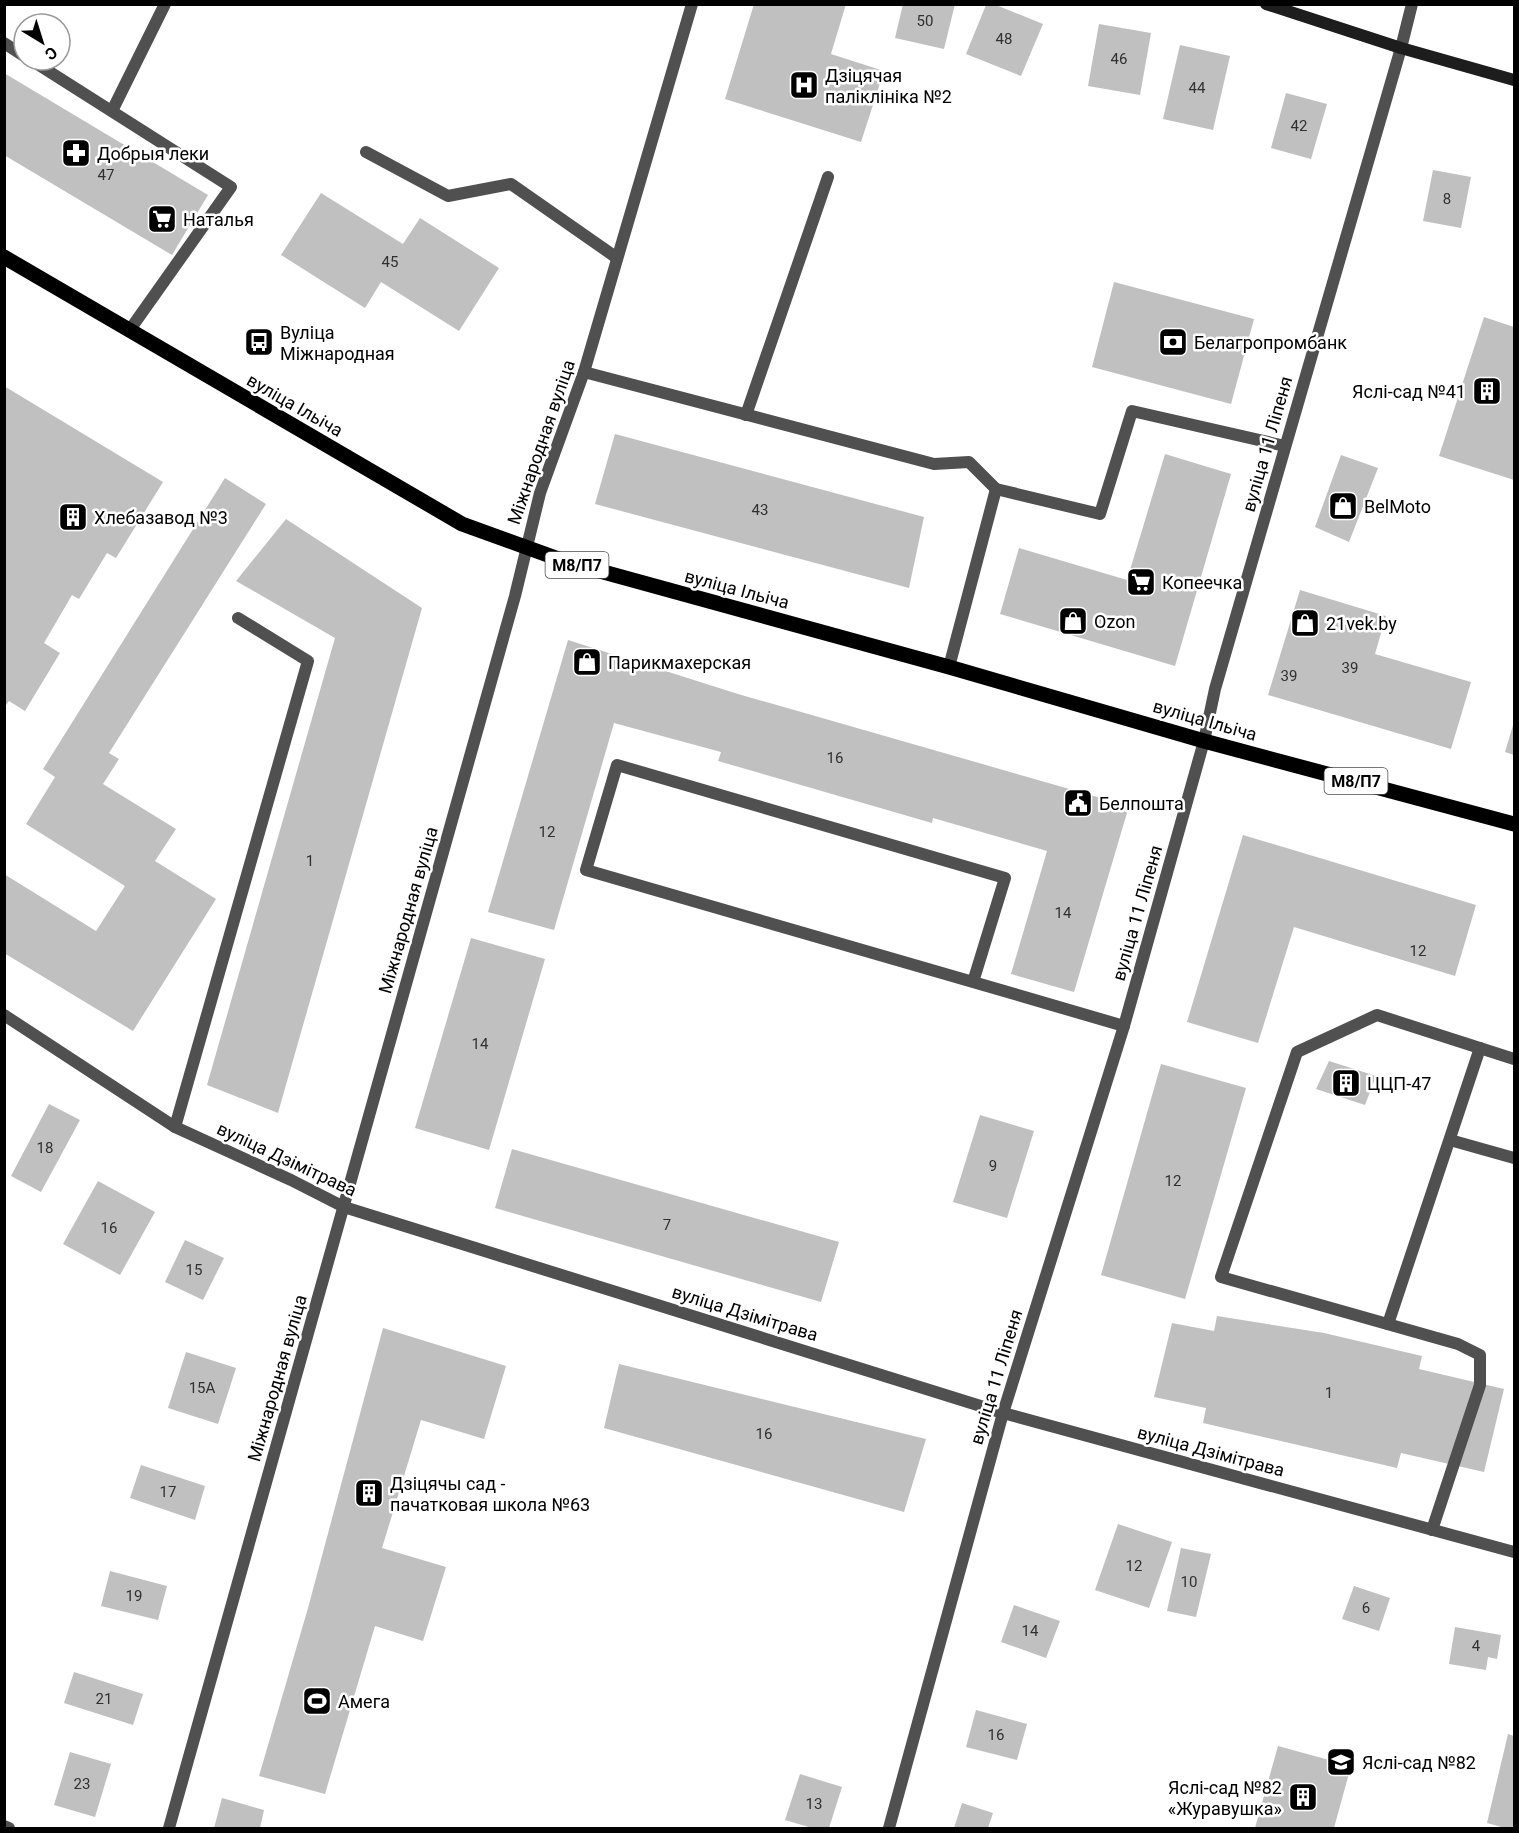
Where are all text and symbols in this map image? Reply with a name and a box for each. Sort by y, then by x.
north arrow [12,12,72,72]
house number: 50 [917,12,933,30]
house number: 48 [996,30,1012,48]
text: С [41,43,61,64]
house number: 46 [1111,50,1127,68]
place label: Дзіцячая паліклініка №2 [825,65,952,107]
hospital icon: Дзіцячая паліклініка №2 [788,69,820,101]
house number: 44 [1189,79,1206,97]
house number: 42 [1291,117,1307,135]
pharmacy icon: Добрыя леки [60,137,92,169]
place label: Добрыя леки [97,143,209,164]
house number: 47 [98,166,114,184]
house number: 8 [1443,190,1451,208]
supermarket icon: Наталья [146,203,178,235]
place label: Наталья [183,209,254,230]
house number: 45 [382,253,398,271]
place label: Вуліца Міжнародная [280,322,395,364]
bus stop icon: Вуліца Міжнародная [243,326,275,358]
bank icon: Белагропромбанк [1157,326,1189,358]
place label: Белагропромбанк [1194,332,1347,353]
street label: Міжнародная вуліца [503,357,579,527]
street label: вуліца Ільіча [243,369,347,441]
street label: вуліца 11 Ліпеня [1238,374,1296,514]
building icon: Яслі-сад №41 [1471,375,1503,407]
place label: Яслі-сад №41 [1352,381,1466,402]
shop icon: BelMoto [1327,490,1359,522]
place label: BelMoto [1364,496,1431,517]
building icon: Хлебазавод №3 [57,501,89,533]
house number: 43 [752,501,768,519]
place label: Хлебазавод №3 [94,507,228,528]
road number: М8/П7 [546,552,608,578]
street label: вуліца Ільіча [682,565,792,613]
supermarket icon: Копеечка [1125,566,1157,598]
place label: Копеечка [1162,572,1242,593]
shop icon: Ozon [1057,605,1089,637]
shop icon: 21vek.by [1289,607,1321,639]
place label: Ozon [1094,611,1135,632]
place label: 21vek.by [1326,613,1397,634]
shop icon: Парикмахерская [571,646,603,678]
place label: Парикмахерская [608,652,751,673]
house number: 39 [1342,659,1358,677]
house number: 39 [1281,667,1297,685]
street label: вуліца Ільіча [1151,695,1259,745]
house number: 16 [827,749,843,767]
road number: М8/П7 [1324,768,1388,794]
public building icon: Белпошта [1062,787,1094,819]
place label: Белпошта [1099,793,1184,814]
house number: 12 [539,823,555,841]
street label: Міжнародная вуліца [374,824,442,996]
street label: вуліца 11 Ліпеня [1108,843,1166,983]
house number: 1 [306,852,314,870]
house number: 14 [1055,904,1072,922]
house number: 12 [1410,942,1426,960]
house number: 14 [472,1035,489,1053]
building icon: ЦЦП-47 [1330,1067,1362,1099]
place label: ЦЦП-47 [1367,1073,1431,1094]
street label: вуліца Дзімітрава [214,1117,360,1201]
house number: 18 [37,1139,53,1157]
house number: 9 [989,1157,997,1175]
house number: 12 [1165,1172,1181,1190]
house number: 7 [663,1216,671,1234]
house number: 16 [101,1219,117,1237]
house number: 15 [186,1261,202,1279]
street label: вуліца Дзімітрава [669,1281,821,1345]
street label: Міжнародная вуліца [243,1292,311,1464]
street label: вуліца 11 Ліпеня [965,1307,1027,1447]
house number: 15А [189,1379,216,1397]
house number: 1 [1325,1384,1333,1402]
street label: вуліца Дзімітрава [1135,1421,1287,1481]
house number: 16 [756,1425,772,1443]
place label: Дзіцячы сад - пачатковая школа №63 [390,1473,590,1515]
building icon: Дзіцячы сад - пачатковая школа №63 [353,1477,385,1509]
house number: 17 [160,1483,176,1501]
house number: 12 [1126,1557,1142,1575]
house number: 10 [1181,1573,1197,1591]
house number: 19 [126,1587,142,1605]
house number: 6 [1362,1599,1370,1617]
house number: 14 [1022,1622,1039,1640]
house number: 4 [1472,1637,1481,1655]
sports icon: Амега [301,1685,333,1717]
house number: 21 [96,1690,112,1708]
place label: Амега [338,1691,390,1712]
house number: 16 [988,1726,1004,1744]
school or university icon: Яслі-сад №82 [1325,1746,1357,1778]
place label: Яслі-сад №82 [1362,1752,1476,1773]
house number: 23 [74,1775,90,1793]
place label: Яслі-сад №82 «Журавушка» [1168,1777,1282,1819]
building icon: Яслі-сад №82 «Журавушка» [1287,1781,1319,1813]
house number: 13 [806,1795,822,1813]

